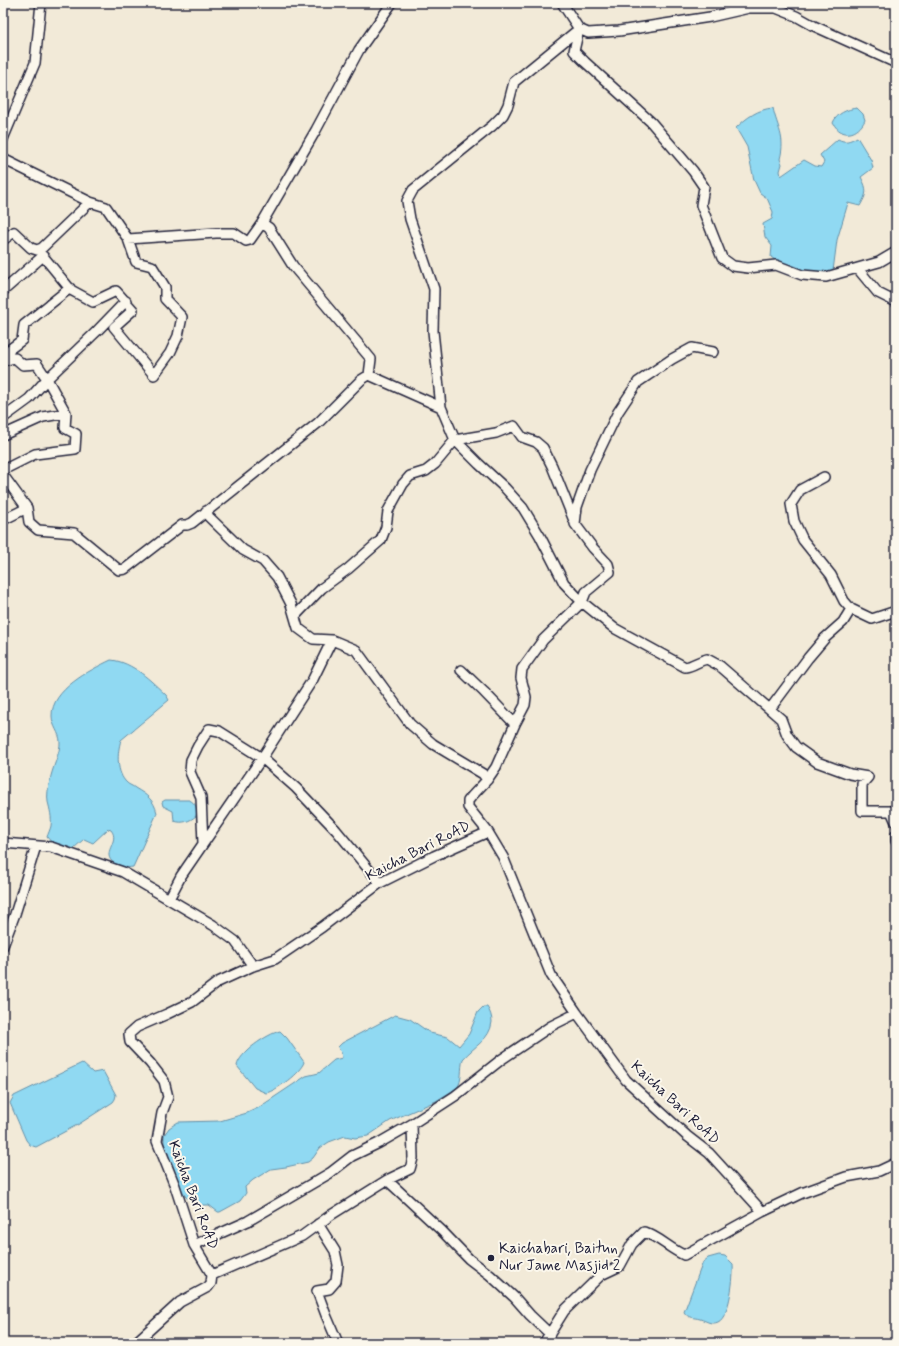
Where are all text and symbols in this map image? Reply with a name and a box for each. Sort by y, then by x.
street label: Kaicha Bari RoAD [362,816,474,886]
street label: Kaicha Bari RoAD [626,1056,724,1150]
street label: Kaicha Bari RoAD [163,1138,223,1252]
place label: Kaichabari, Baitun Nur Jame Masjid 2 [499,1239,620,1276]
marker: Kaichabari, Baitun Nur Jame Masjid 2 [486,1253,496,1263]

